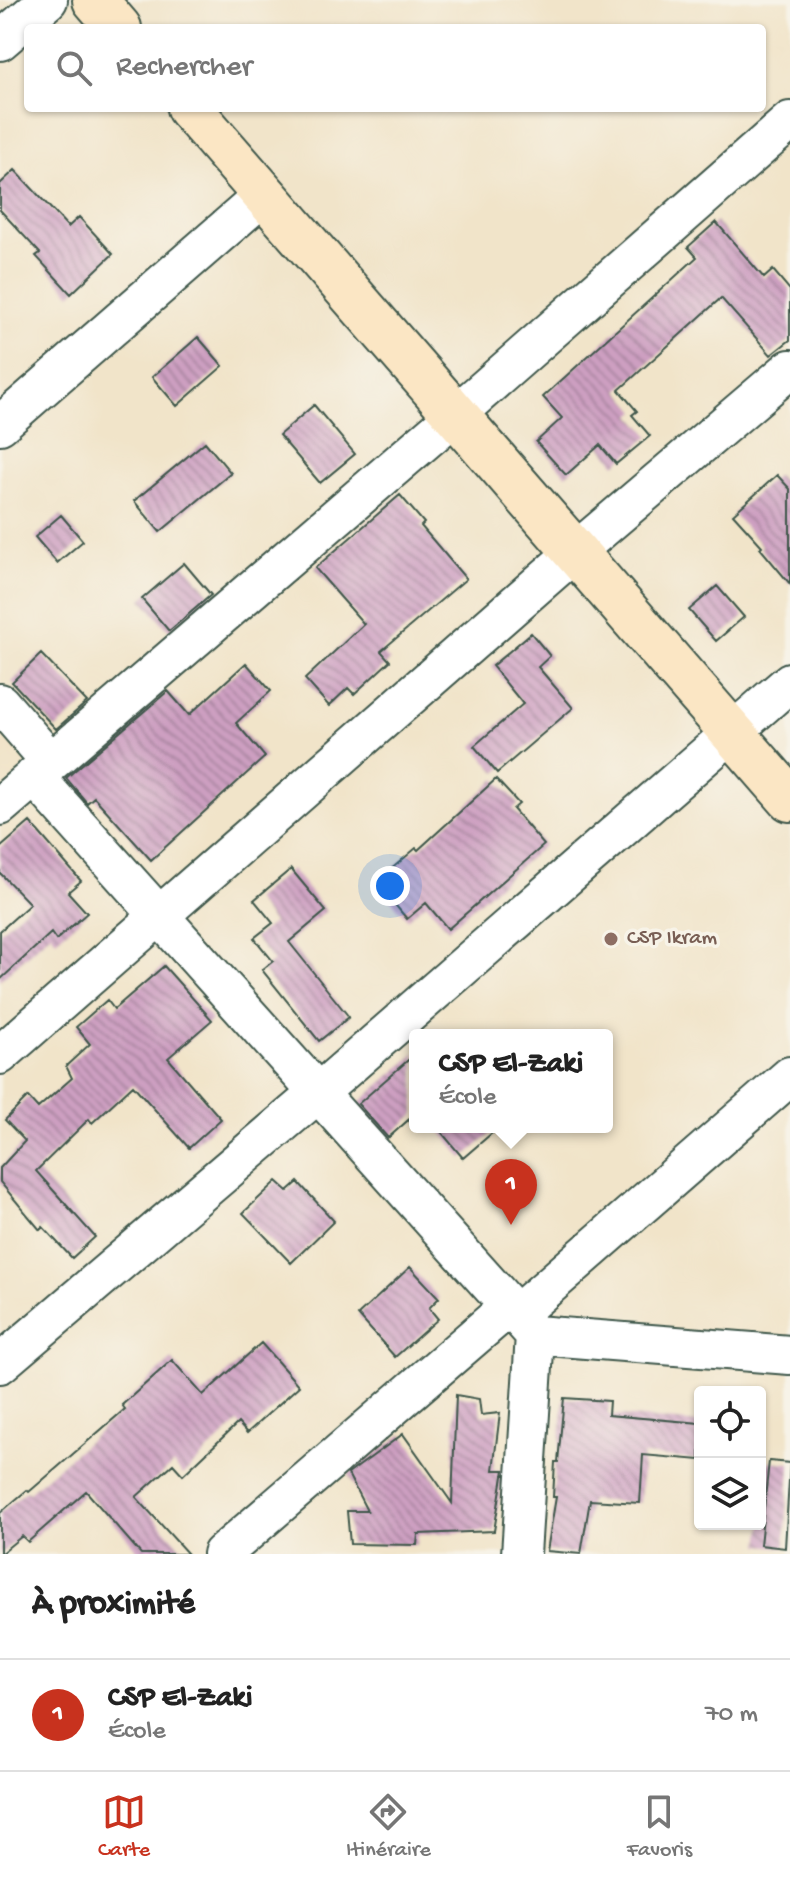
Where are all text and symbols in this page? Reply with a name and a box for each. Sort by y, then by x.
search box [24,24,766,112]
icon: search [52,46,96,90]
text: Rechercher [116,51,252,86]
your location [370,866,410,906]
place label: CSP Ikram [627,926,718,952]
marker: CSP Ikram [602,930,620,948]
popup [409,1029,613,1133]
text: CSP El-Zaki [439,1048,583,1083]
text: École [439,1083,496,1114]
pin: 1 [485,1159,537,1225]
map controls [694,1386,766,1530]
button: locate [694,1386,766,1458]
button: layers [694,1458,766,1530]
text: À proximité [32,1586,195,1626]
text: CSP El-Zaki [108,1682,253,1717]
text: 1 [53,1700,63,1731]
text: 70 m [705,1700,758,1731]
text: École [108,1717,166,1748]
tab: Carte [98,1790,150,1864]
tab: Itinéraire [346,1790,431,1864]
tab: Favoris [627,1790,692,1864]

